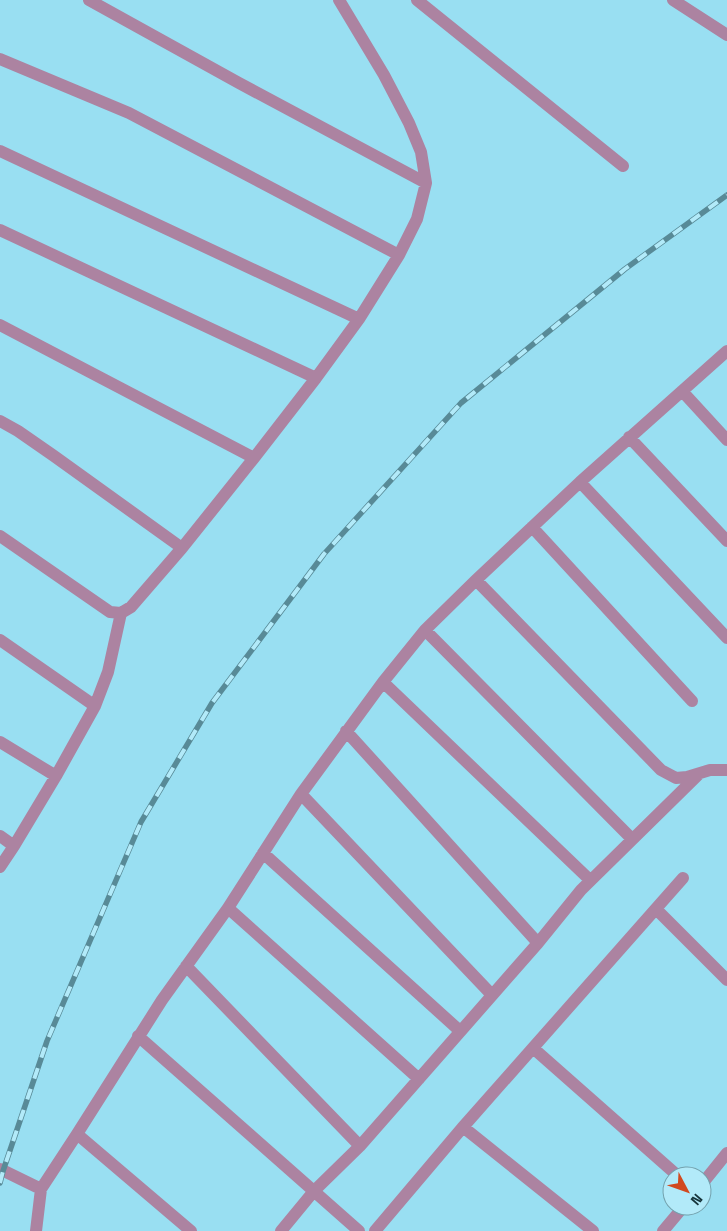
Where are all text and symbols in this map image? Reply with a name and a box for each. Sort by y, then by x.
north arrow [662,1166,712,1216]
text: N [687,1190,707,1209]

